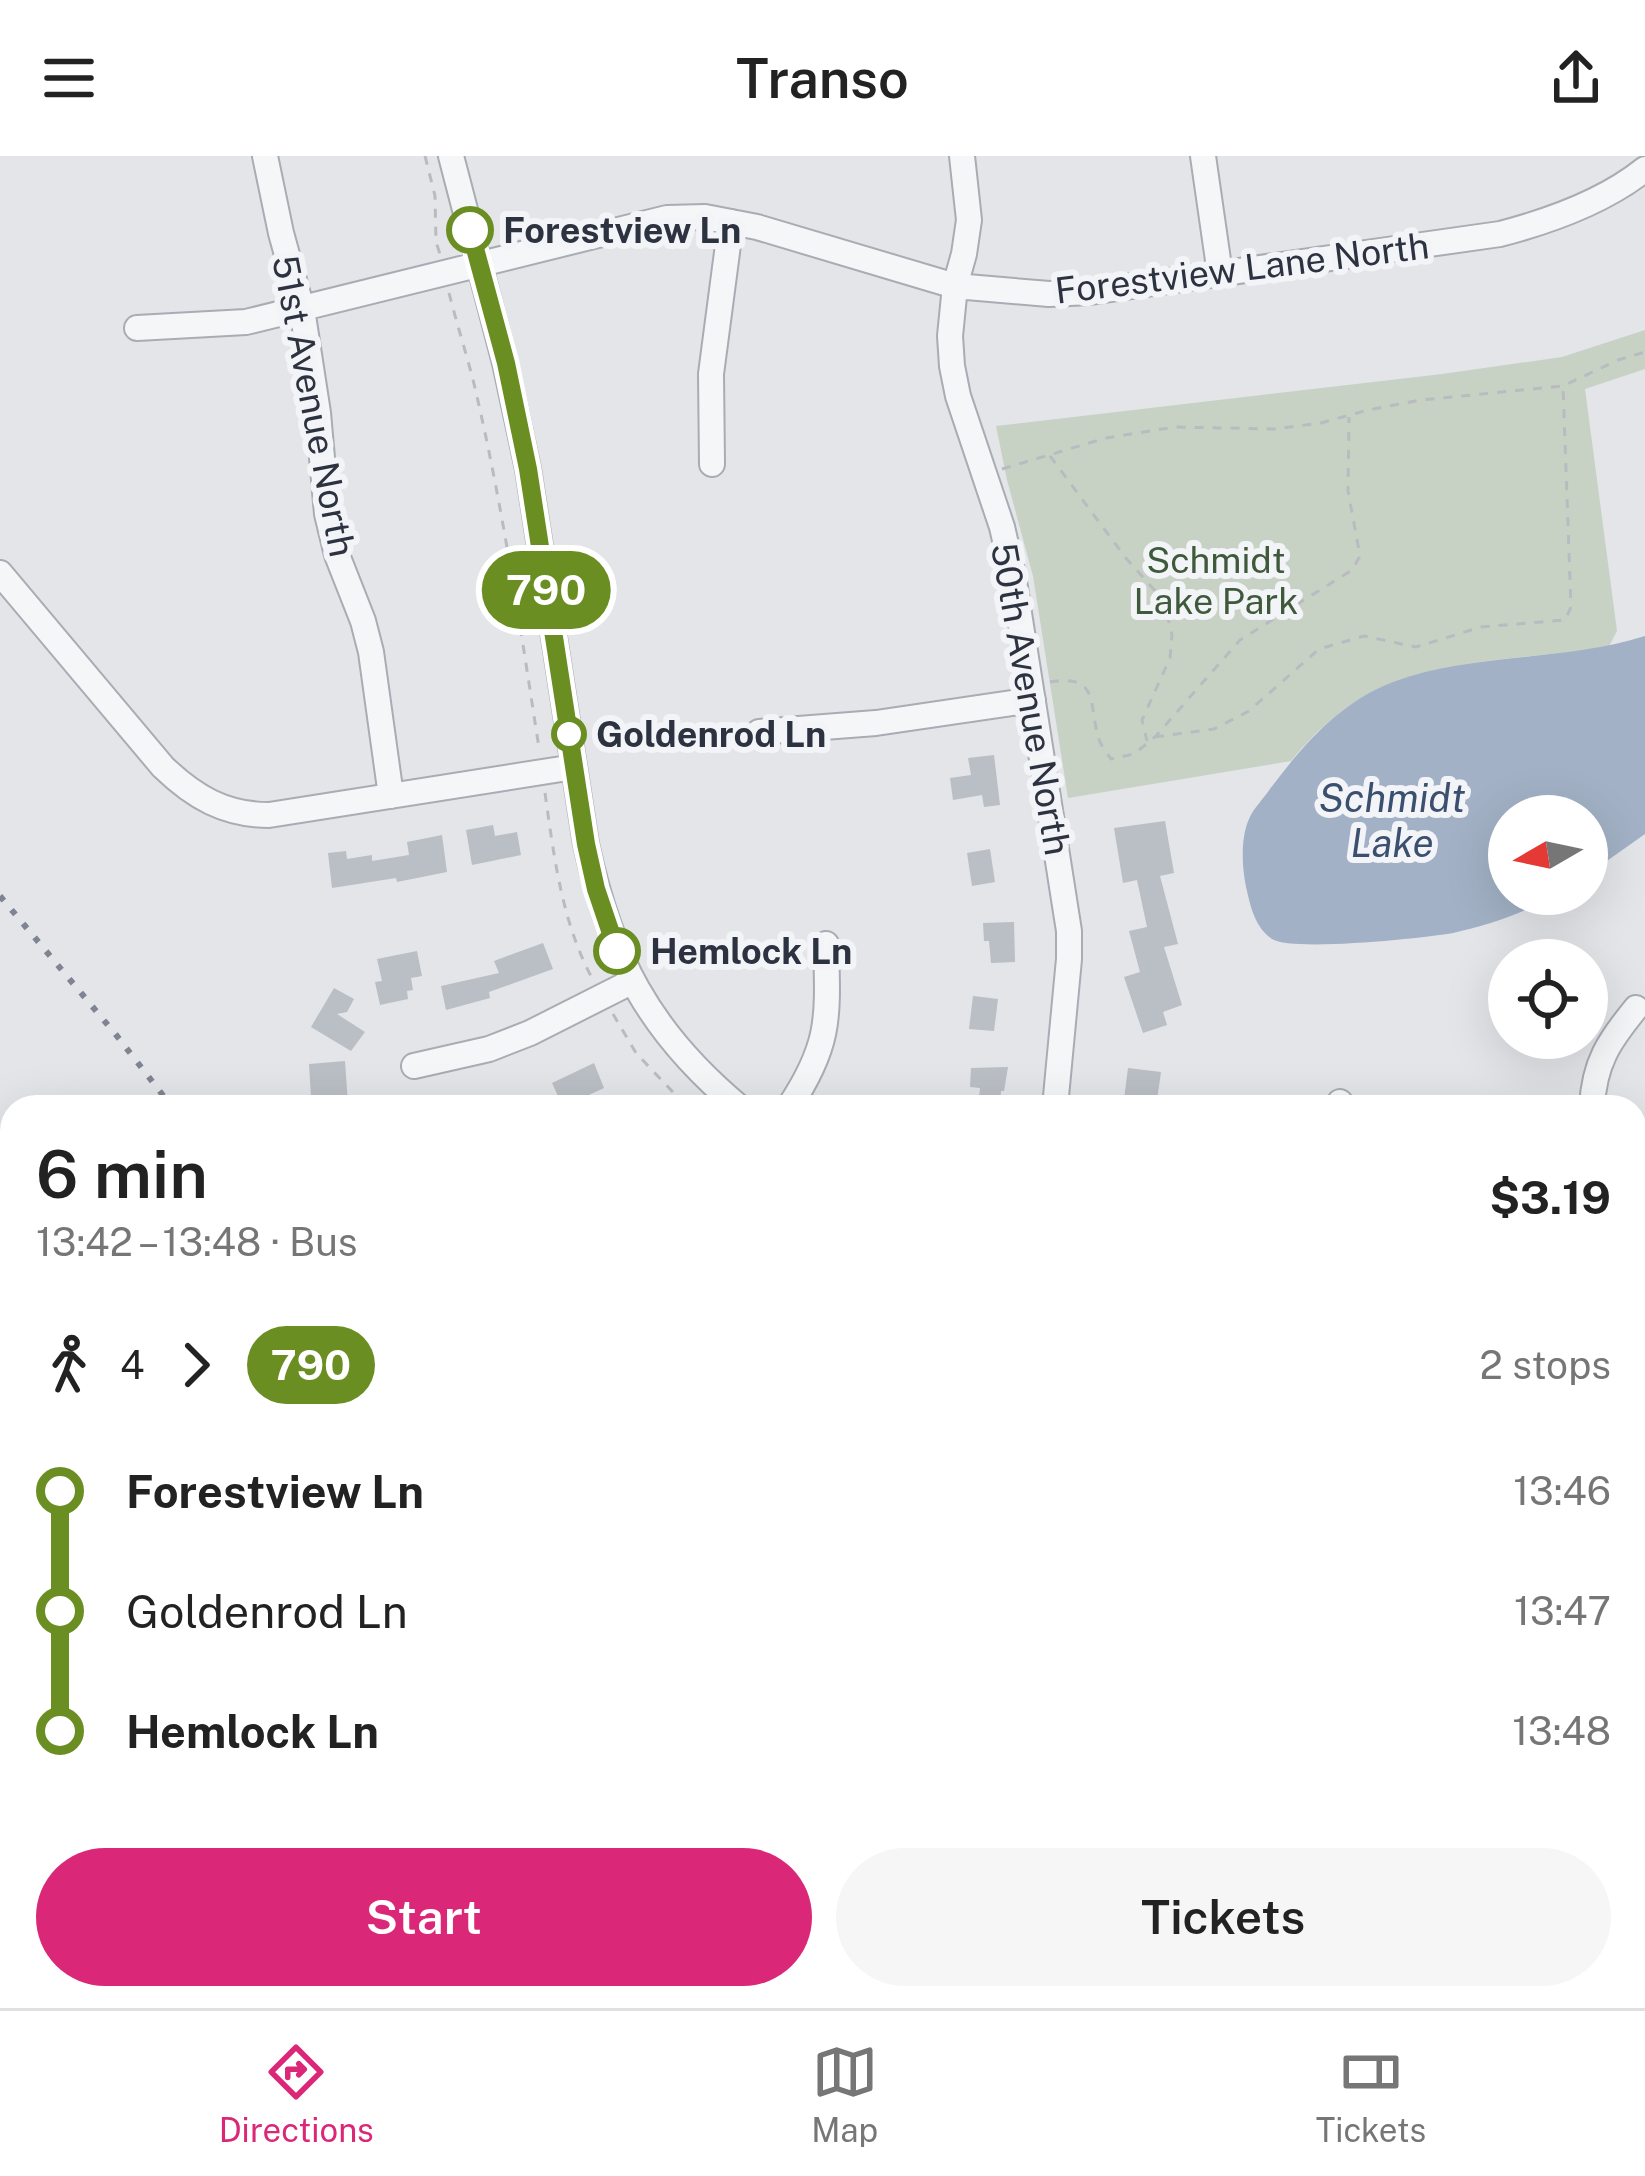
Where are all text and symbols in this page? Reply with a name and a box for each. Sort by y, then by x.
icon: menu [36,45,102,111]
icon: share [1543,45,1609,111]
text: Transo [736,47,909,110]
marker: Forestview Ln [448,208,492,252]
place label: Forestview Ln [503,209,741,251]
street label: Forestview Lane North [1053,224,1431,312]
street label: 51st Avenue North [264,252,364,560]
park label: Schmidt Lake Park [1133,539,1299,622]
street label: 50th Avenue North [983,540,1079,858]
line badge: 790 [477,551,615,629]
text: 790 [506,565,586,614]
place label: Goldenrod Ln [596,713,826,755]
marker: Goldenrod Ln [553,718,585,750]
water label: Schmidt Lake [1319,775,1466,866]
north arrow [1488,795,1608,915]
map controls [1488,795,1608,1059]
marker: Hemlock Ln [595,929,639,973]
place label: Hemlock Ln [650,930,852,972]
button: locate [1488,939,1608,1059]
text: 6 min [36,1135,208,1213]
text: $3.19 [1489,1171,1611,1224]
text: 13:42 – 13:48 · Bus [36,1219,358,1265]
icon: walk [36,1332,102,1398]
icon: forward [163,1332,229,1398]
text: 790 [271,1340,351,1389]
text: 4 [120,1342,145,1388]
text: 2 stops [1479,1342,1611,1388]
text: Forestview Ln [126,1465,424,1518]
text: 13:46 [1513,1468,1611,1514]
text: Goldenrod Ln [126,1585,408,1638]
text: 13:47 [1514,1588,1611,1634]
text: Hemlock Ln [126,1705,379,1758]
text: 13:48 [1512,1708,1611,1754]
button: Start [36,1848,812,1986]
button: Tickets [836,1848,1611,1986]
tab: Directions [219,2039,374,2149]
tab: Map [811,2039,878,2149]
tab: Tickets [1316,2039,1426,2149]

